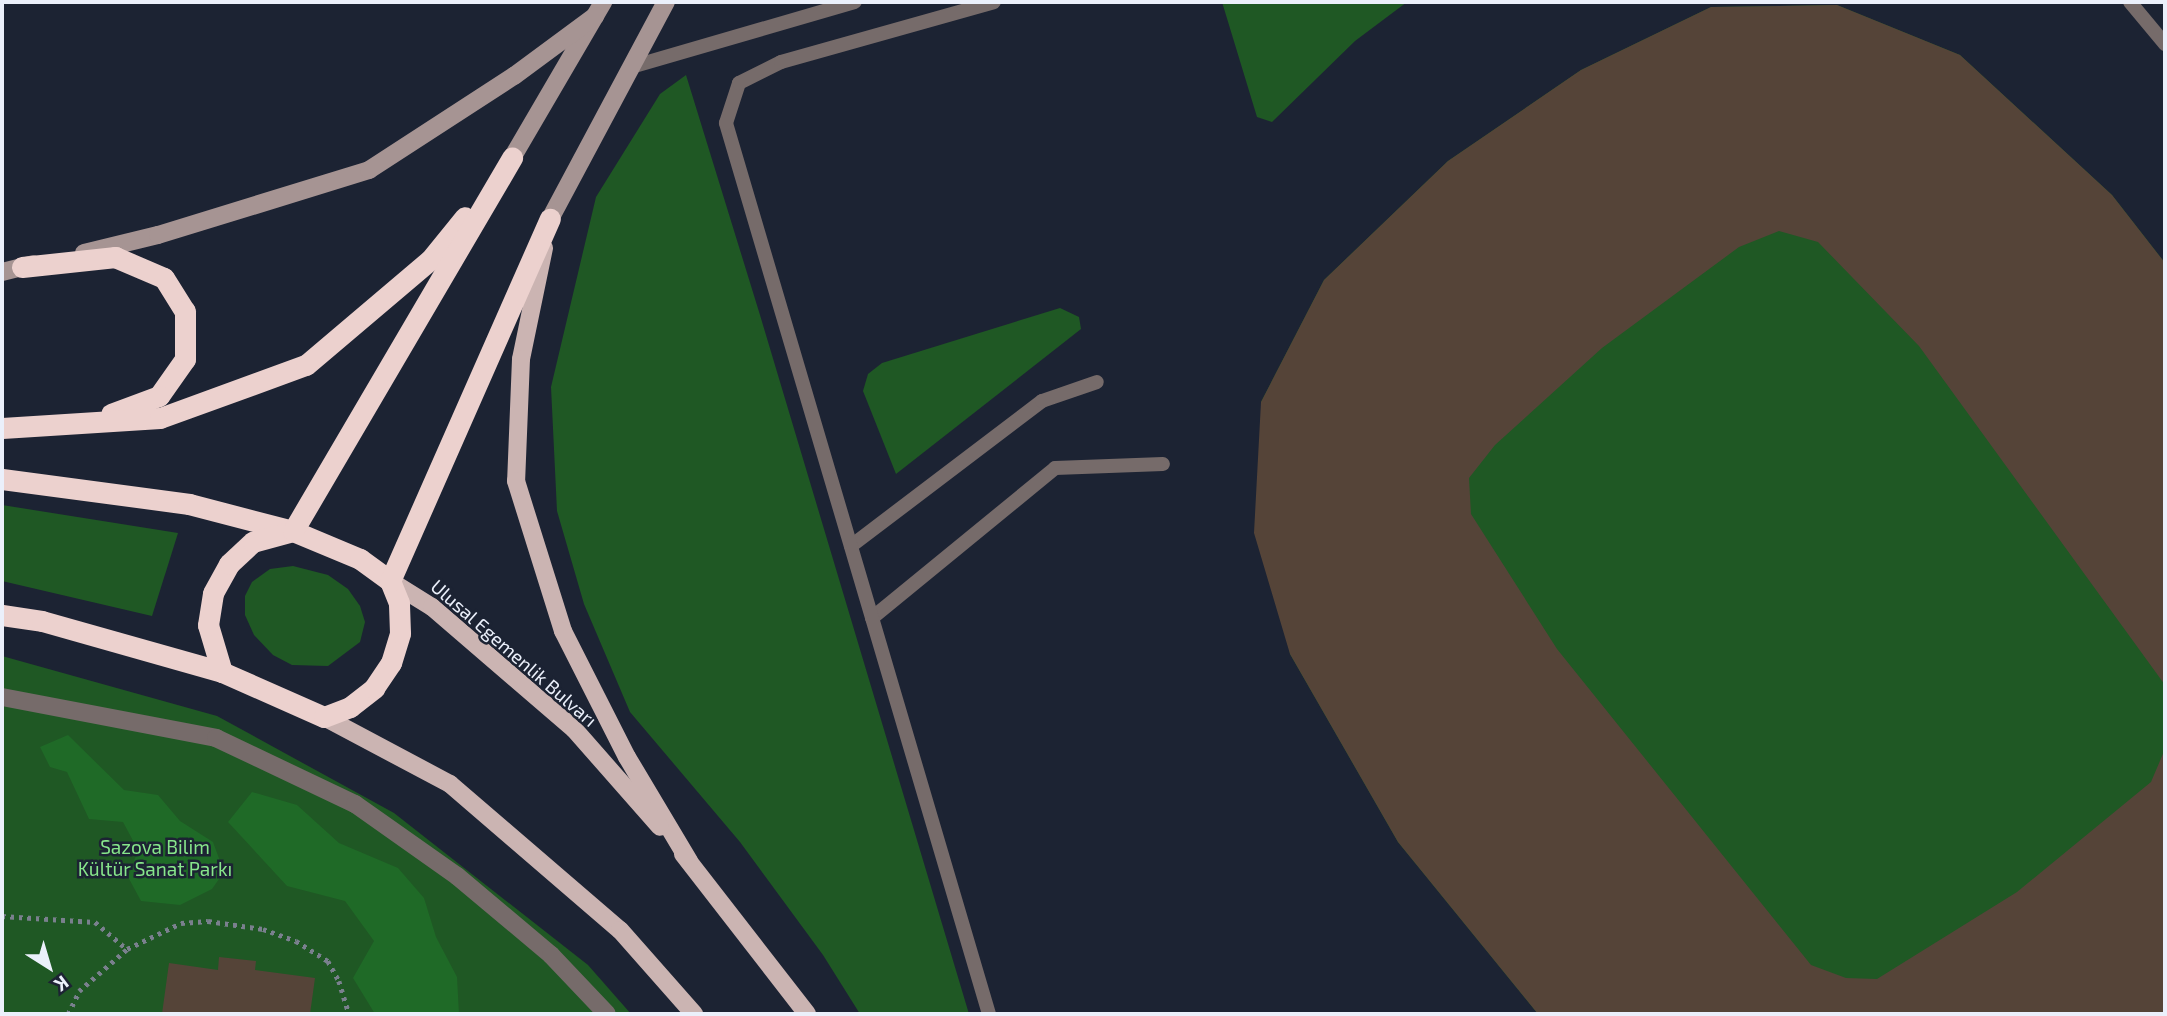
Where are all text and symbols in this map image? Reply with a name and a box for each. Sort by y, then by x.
street label: Ulusal Egemenlik Bulvarı [426,574,602,732]
park label: Sazova Bilim Kültür Sanat Parkı [77,836,233,880]
north arrow [14,932,84,1002]
text: K [50,971,74,997]

